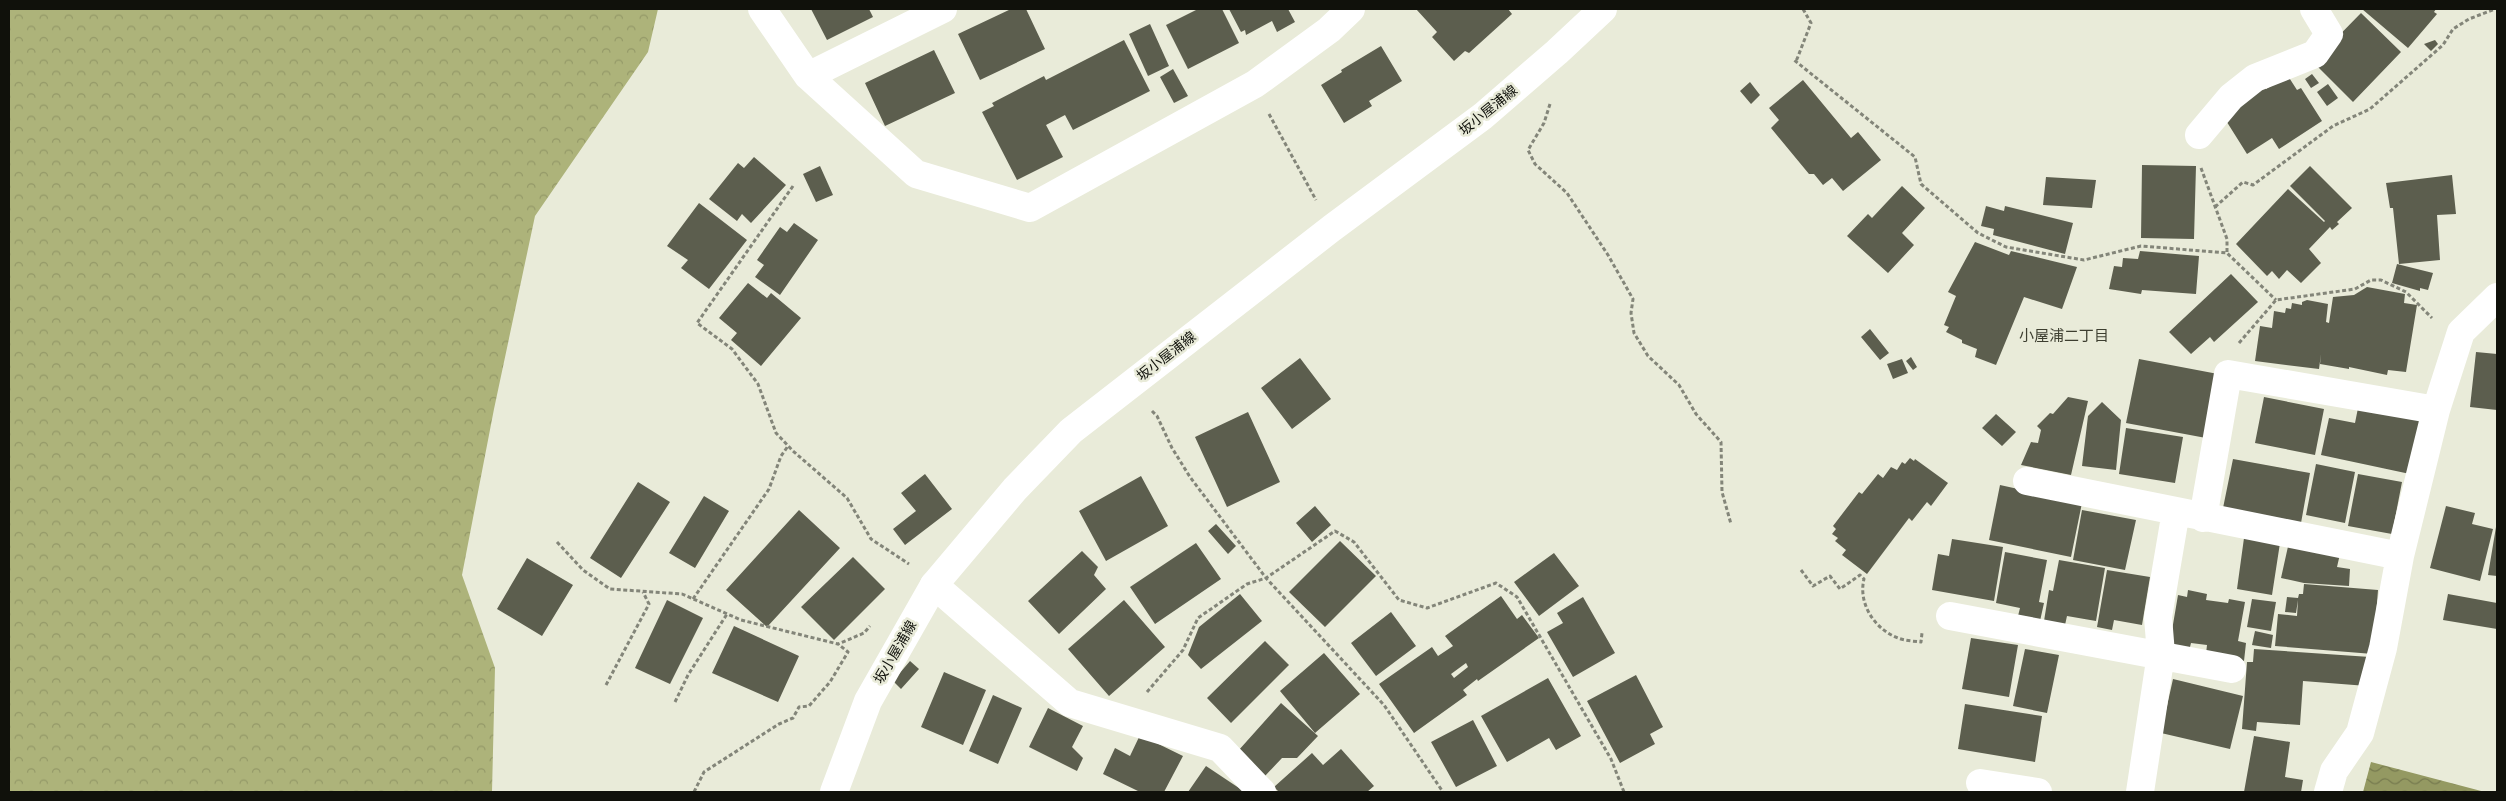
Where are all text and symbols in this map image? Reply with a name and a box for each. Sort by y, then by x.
street label: 坂小屋浦線 [1456,82,1520,138]
district label: 小屋浦二丁目 [2019,327,2109,344]
street label: 坂小屋浦線 [1133,328,1199,384]
street label: 坂小屋浦線 [871,618,919,686]

